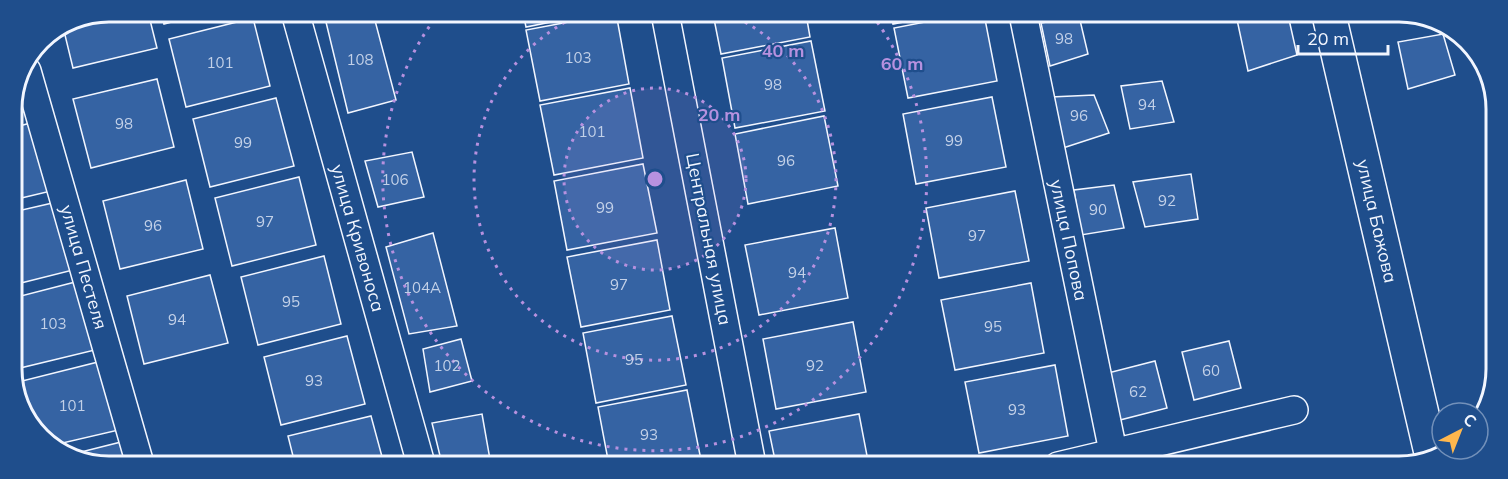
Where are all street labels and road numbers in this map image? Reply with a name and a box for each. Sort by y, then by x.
street label: Центральная улица [681,151,737,327]
street label: улица Бажова [1352,157,1402,285]
street label: улица Кривоноса [326,162,390,314]
street label: улица Попова [1045,177,1093,303]
street label: улица Пестеля [55,202,113,332]

